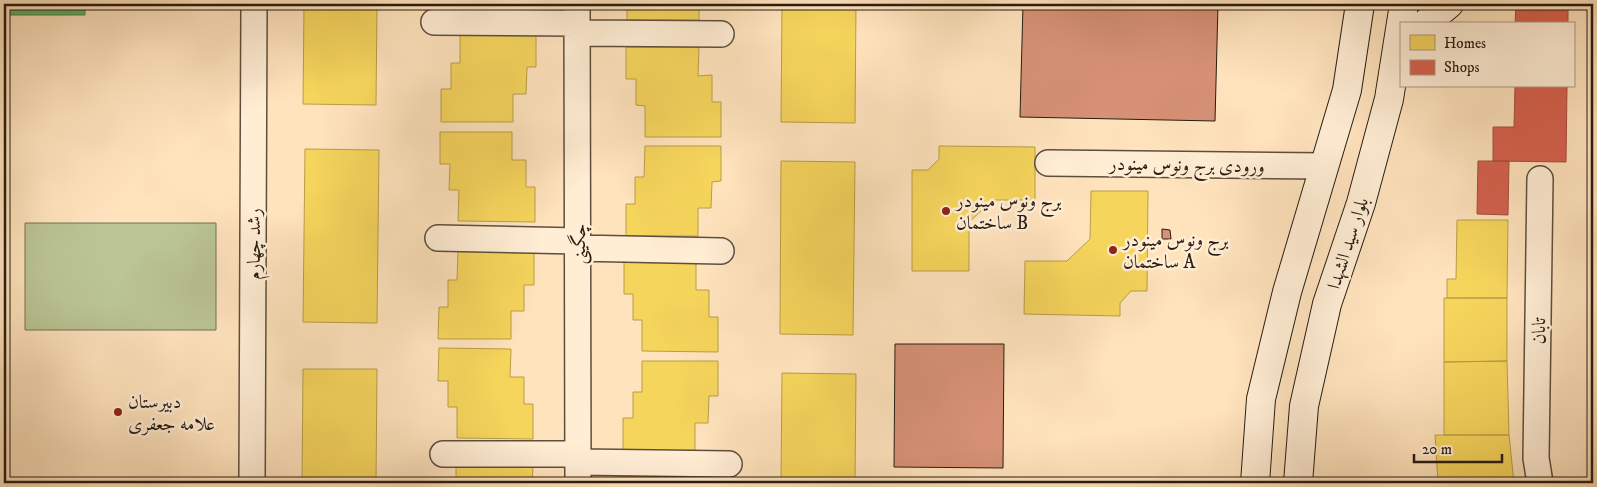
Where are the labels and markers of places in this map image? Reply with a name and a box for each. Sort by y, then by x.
place label: برج ونوس مینودر ساختمان B [954,190,1062,235]
marker: برج ونوس مینودر ساختمان B [940,205,952,217]
place label: برج ونوس مینودر ساختمان A [1121,229,1229,274]
marker: برج ونوس مینودر ساختمان A [1107,244,1119,256]
place label: دبیرستان علامه جعفری [128,391,215,436]
marker: دبیرستان علامه جعفری [112,406,124,418]

